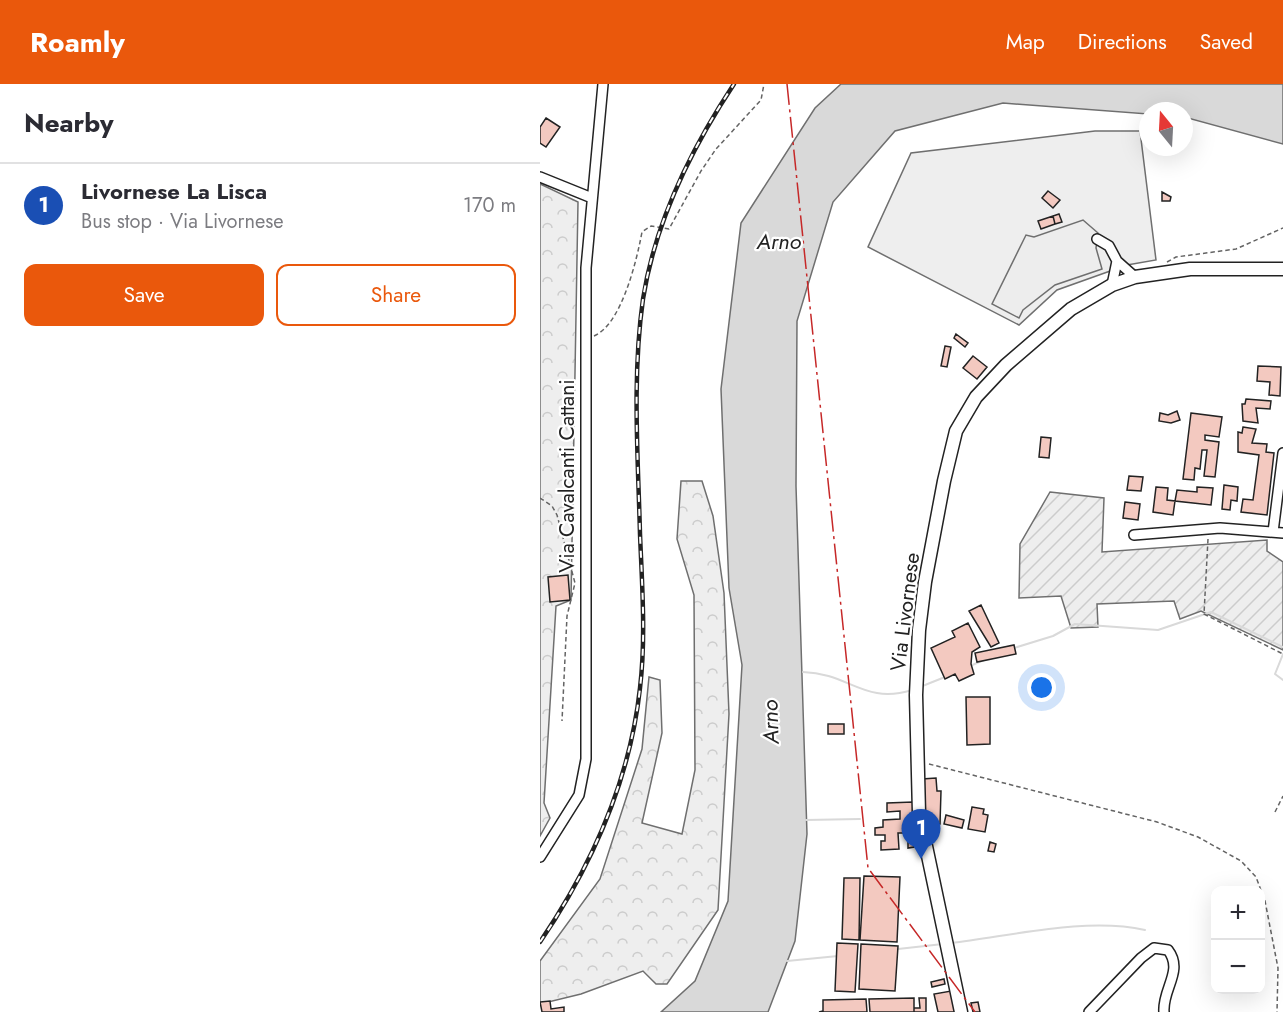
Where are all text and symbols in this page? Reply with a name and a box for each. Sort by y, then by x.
text: Roamly [30,22,125,63]
text: Map [1006,27,1045,57]
text: Directions [1078,27,1167,57]
text: Saved [1200,27,1253,57]
north arrow [1139,102,1193,156]
text: Nearby [24,104,113,142]
text: Livornese La Lisca [81,175,267,207]
text: 1 [38,191,49,220]
text: 170 m [463,191,516,220]
text: Bus stop · Via Livornese [81,207,284,236]
water label: Arno [756,225,801,257]
button: Save [24,264,264,326]
button: Share [276,264,516,326]
street label: Via Cavalcanti Cattani [552,379,582,573]
street label: Via Livornese [883,551,927,673]
your location [1027,673,1056,702]
water label: Arno [753,699,787,746]
pin: 1 [902,810,940,859]
map controls [1211,886,1265,994]
button: + [1211,886,1265,940]
button: − [1211,940,1265,994]

